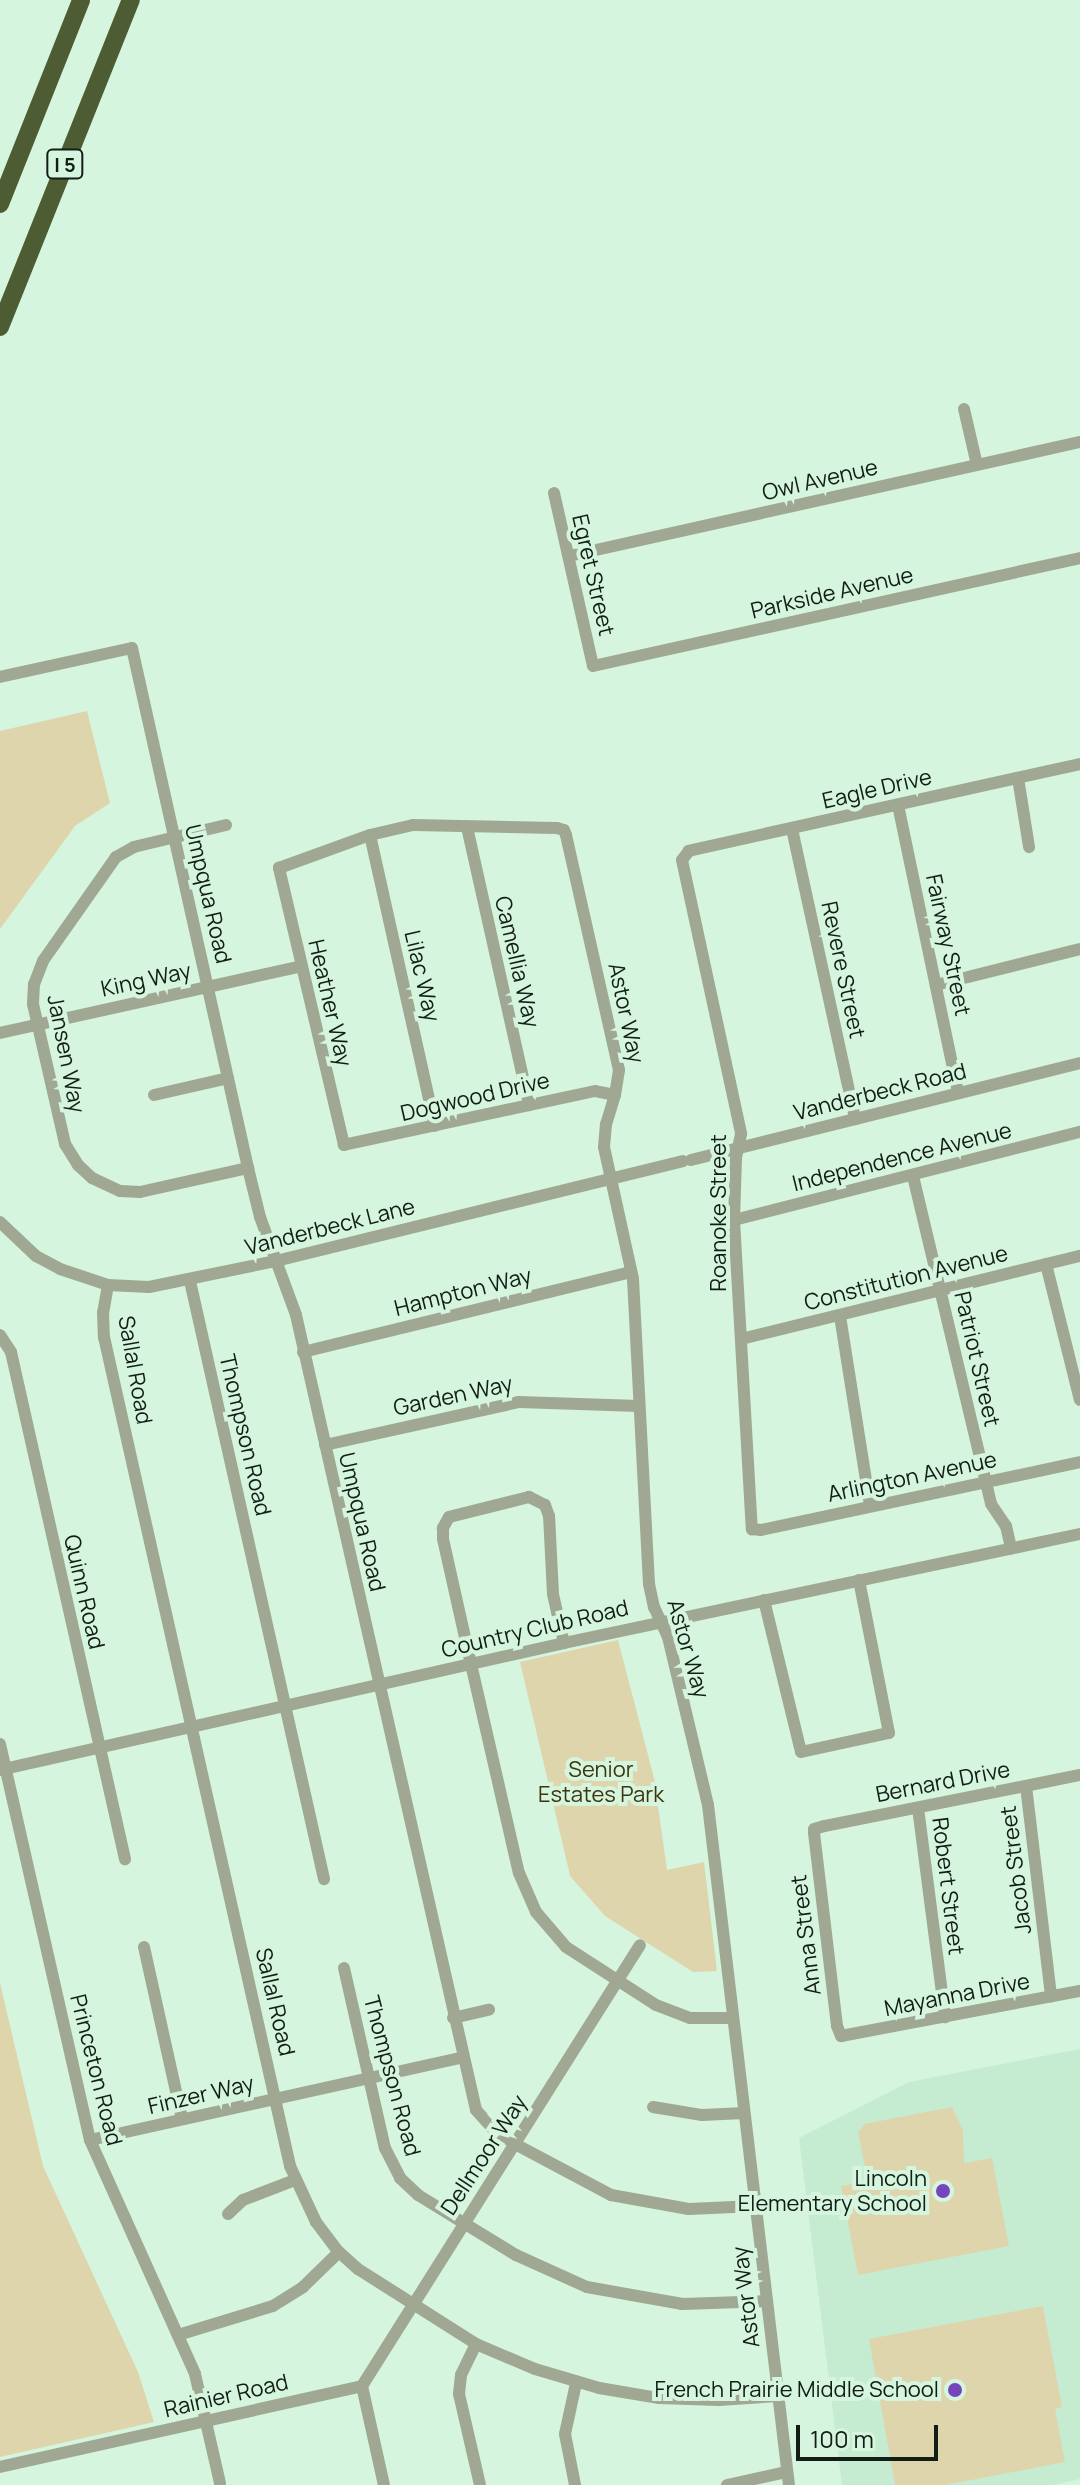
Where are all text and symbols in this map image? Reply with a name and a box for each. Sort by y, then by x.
road number: I 5 [45,148,85,180]
street label: Owl Avenue [760,454,880,506]
street label: Egret Street [566,512,620,638]
street label: Parkside Avenue [748,561,916,625]
street label: Eagle Drive [820,764,934,814]
street label: Umpqua Road [179,822,237,966]
street label: Fairway Street [920,872,976,1018]
street label: Camellia Way [489,894,545,1030]
street label: Revere Street [816,899,870,1041]
street label: Lilac Way [399,928,445,1024]
street label: Heather Way [303,937,357,1069]
street label: King Way [99,958,193,1002]
street label: Astor Way [602,960,650,1066]
street label: Jansen Way [42,993,90,1115]
street label: Vanderbeck Road [791,1058,969,1126]
street label: Dogwood Drive [398,1067,552,1127]
street label: Independence Avenue [790,1117,1014,1197]
street label: Roanoke Street [706,1134,732,1292]
street label: Vanderbeck Lane [242,1193,418,1261]
street label: Constitution Avenue [801,1240,1011,1316]
street label: Hampton Way [392,1262,534,1322]
street label: Patriot Street [949,1289,1005,1429]
street label: Sallal Road [112,1314,158,1426]
street label: Thompson Road [214,1352,276,1518]
street label: Garden Way [391,1370,515,1422]
street label: Arlington Avenue [825,1446,999,1508]
street label: Umpqua Road [333,1450,391,1594]
street label: Quinn Road [58,1532,110,1652]
street label: Country Club Road [439,1595,631,1663]
street label: Astor Way [661,1596,715,1702]
park label: Senior Estates Park [538,1756,664,1808]
street label: Bernard Drive [874,1756,1012,1808]
street label: Jacob Street [995,1804,1037,1936]
street label: Robert Street [926,1816,970,1956]
street label: Anna Street [786,1873,826,1997]
street label: Sallal Road [250,1945,300,2059]
street label: Mayanna Drive [882,1968,1032,2022]
street label: Princeton Road [64,1992,128,2148]
street label: Thompson Road [358,1993,426,2159]
street label: Finzer Way [145,2070,257,2120]
street label: Dellmoor Way [435,2090,533,2220]
place label: Lincoln Elementary School [738,2165,927,2216]
marker: Lincoln Elementary School [934,2182,952,2200]
street label: Astor Way [727,2245,765,2349]
street label: Rainier Road [161,2369,291,2423]
place label: French Prairie Middle School [655,2377,939,2403]
marker: French Prairie Middle School [946,2381,964,2399]
scale bar [800,2409,942,2459]
text: 100 m [810,2422,874,2455]

